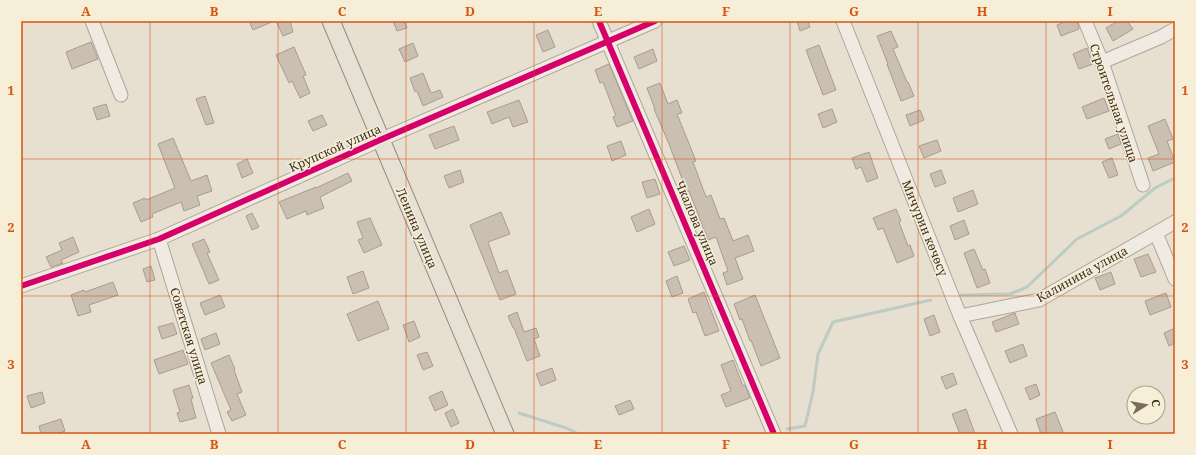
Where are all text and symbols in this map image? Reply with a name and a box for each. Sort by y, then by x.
text: A [81,2,91,20]
text: B [210,2,219,20]
text: C [338,2,347,20]
text: D [465,2,475,20]
text: E [594,2,603,20]
text: F [722,2,730,20]
text: G [849,2,859,20]
text: H [977,2,988,20]
text: I [1107,2,1113,20]
street label: Строительная улица [1086,41,1142,165]
text: 1 [7,81,15,99]
text: 1 [1181,81,1189,99]
street label: Крупской улица [286,120,384,176]
street label: Мичурин көчөсү [898,177,952,279]
street label: Чкалова улица [671,178,723,268]
street label: Ленина улица [392,185,442,271]
text: 2 [7,218,15,236]
text: 2 [1181,218,1189,236]
street label: Калинина улица [1033,242,1131,306]
street label: Советская улица [166,285,212,387]
text: 3 [7,355,15,373]
text: 3 [1181,355,1189,373]
north arrow [1126,385,1166,425]
text: С [1148,398,1164,408]
text: A [81,435,91,453]
text: B [210,435,219,453]
text: C [338,435,347,453]
text: D [465,435,475,453]
text: E [594,435,603,453]
text: F [722,435,730,453]
text: G [849,435,859,453]
text: H [977,435,988,453]
text: I [1107,435,1113,453]

